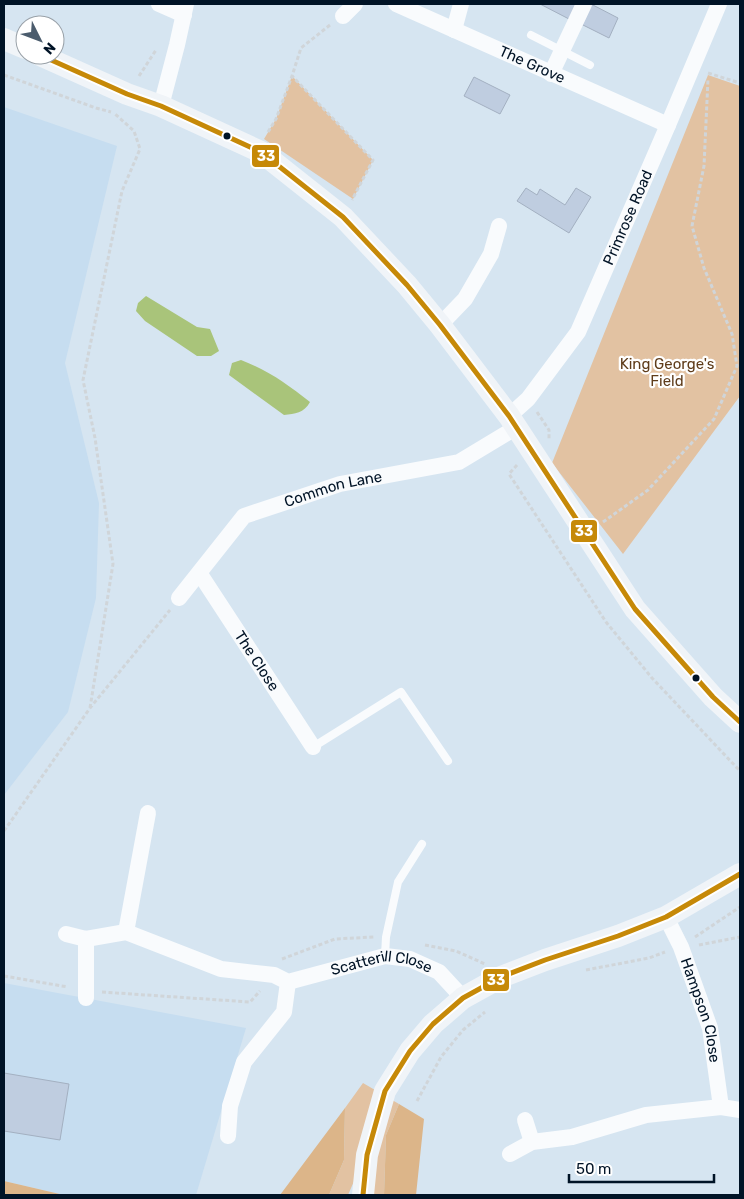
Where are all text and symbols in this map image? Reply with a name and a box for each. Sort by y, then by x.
north arrow [15,15,65,65]
text: N [40,39,59,58]
street label: The Grove [496,42,568,87]
unlabelled marker [222,131,232,141]
line badge: 33 [251,144,280,168]
text: 33 [257,148,275,165]
street label: Primrose Road [599,167,656,268]
park label: King George's Field [620,355,715,390]
street label: Common Lane [282,467,384,511]
line badge: 33 [570,519,598,543]
text: 33 [575,523,593,540]
street label: The Close [231,628,283,694]
unlabelled marker [691,673,701,683]
street label: Scatterill Close [329,947,435,979]
street label: Hampson Close [677,955,724,1064]
line badge: 33 [482,968,510,992]
text: 33 [487,972,505,989]
scale bar [569,1152,714,1184]
text: 50 m [576,1160,611,1178]

